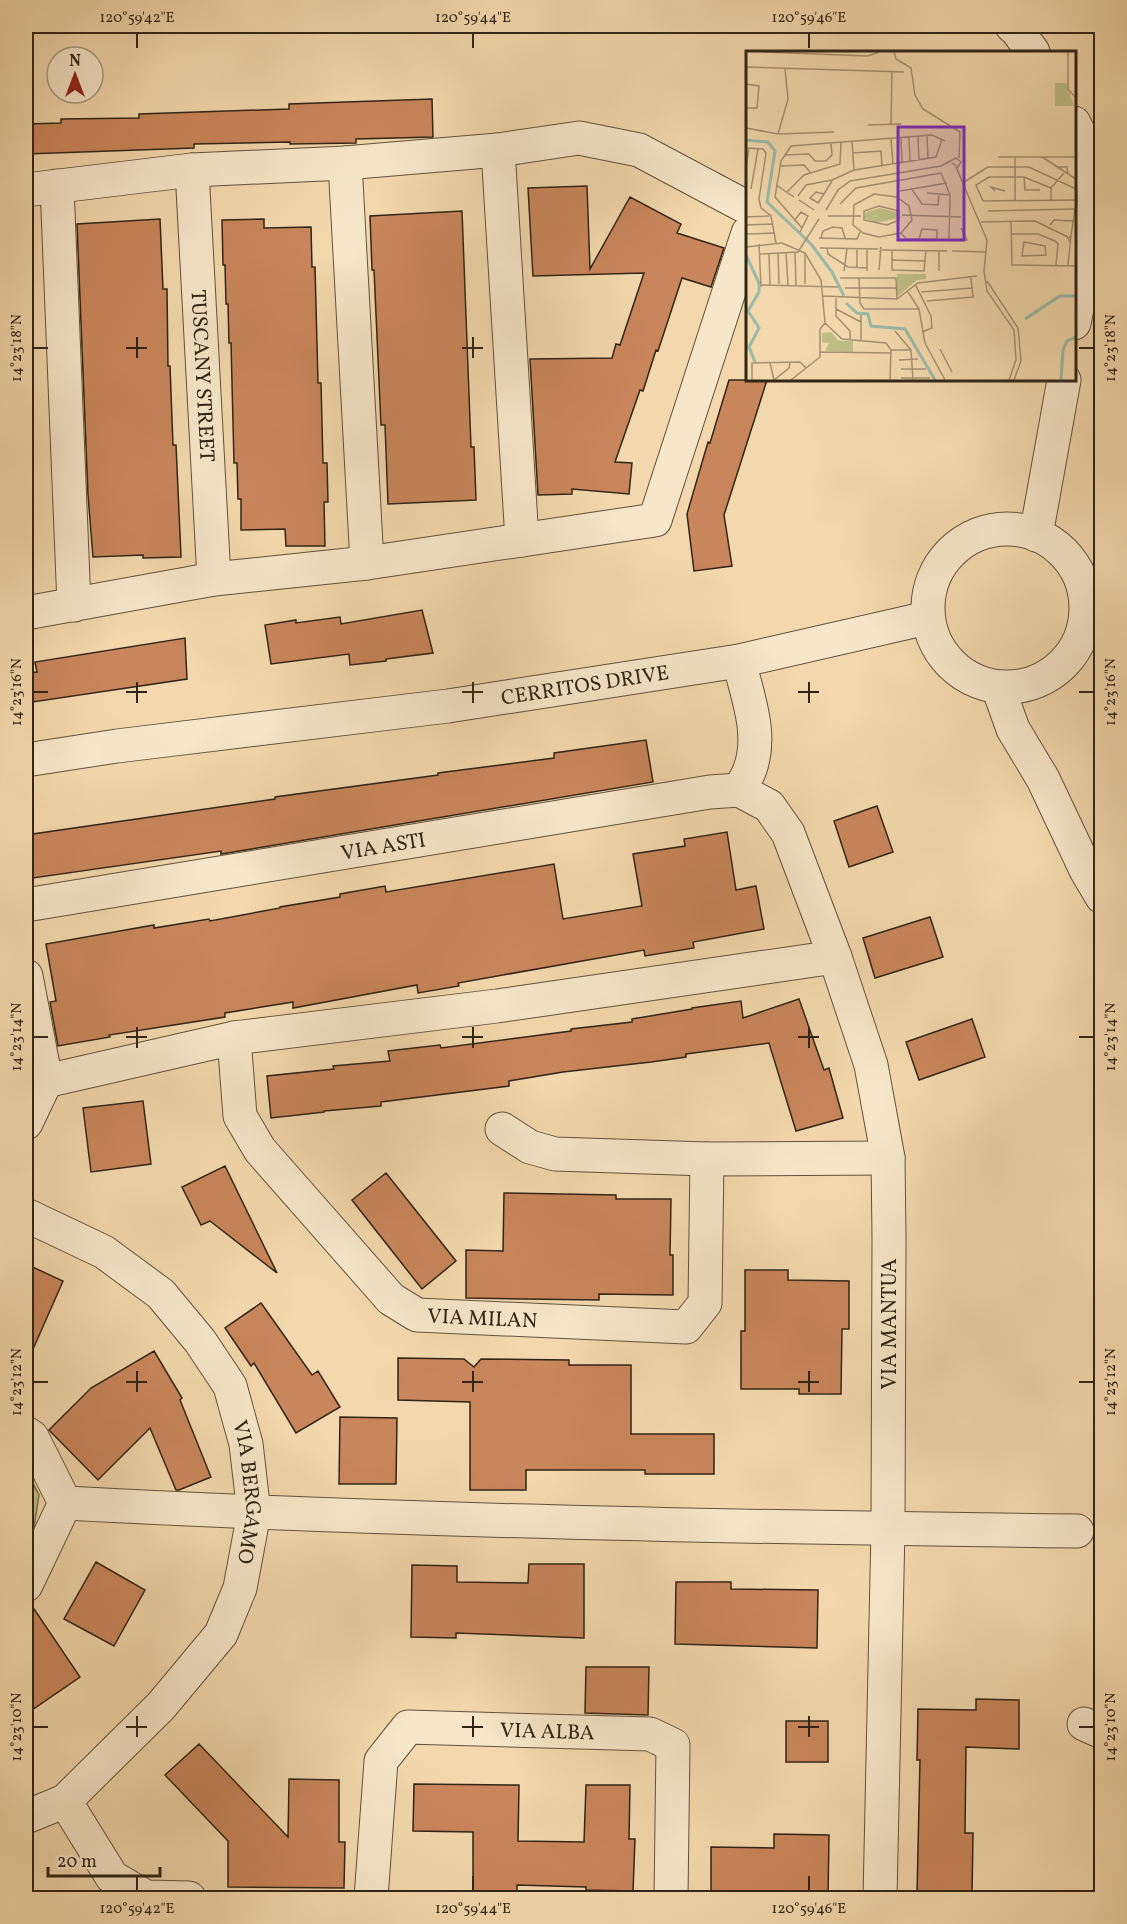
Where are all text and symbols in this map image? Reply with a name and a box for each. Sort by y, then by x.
text: 120°59'42"E [99,8,175,29]
text: 120°59'44"E [435,8,511,29]
text: 120°59'46"E [772,8,846,29]
north arrow [45,45,105,105]
text: N [69,51,81,73]
inset map [746,51,1076,381]
street label: TUSCANY STREET [182,289,221,463]
text: 14°23'18"N [7,314,28,382]
text: 14°23'18"N [1101,314,1122,382]
text: 14°23'16"N [7,658,28,726]
text: 14°23'16"N [1101,658,1122,726]
street label: CERRITOS DRIVE [499,659,671,714]
street label: VIA ASTI [339,826,428,869]
text: 14°23'14"N [7,1003,28,1071]
text: 14°23'14"N [1101,1003,1122,1071]
street label: VIA MANTUA [876,1258,905,1390]
street label: VIA MILAN [427,1302,538,1336]
text: 14°23'12"N [7,1348,28,1416]
text: 14°23'12"N [1101,1348,1122,1416]
street label: VIA BERGAMO [224,1417,267,1566]
text: 14°23'10"N [7,1693,28,1761]
text: 14°23'10"N [1101,1693,1122,1761]
street label: VIA ALBA [499,1717,595,1748]
scale bar [48,1840,160,1878]
text: 20 m [57,1850,97,1875]
text: 120°59'42"E [99,1899,175,1920]
text: 120°59'44"E [435,1899,511,1920]
text: 120°59'46"E [772,1899,846,1920]

